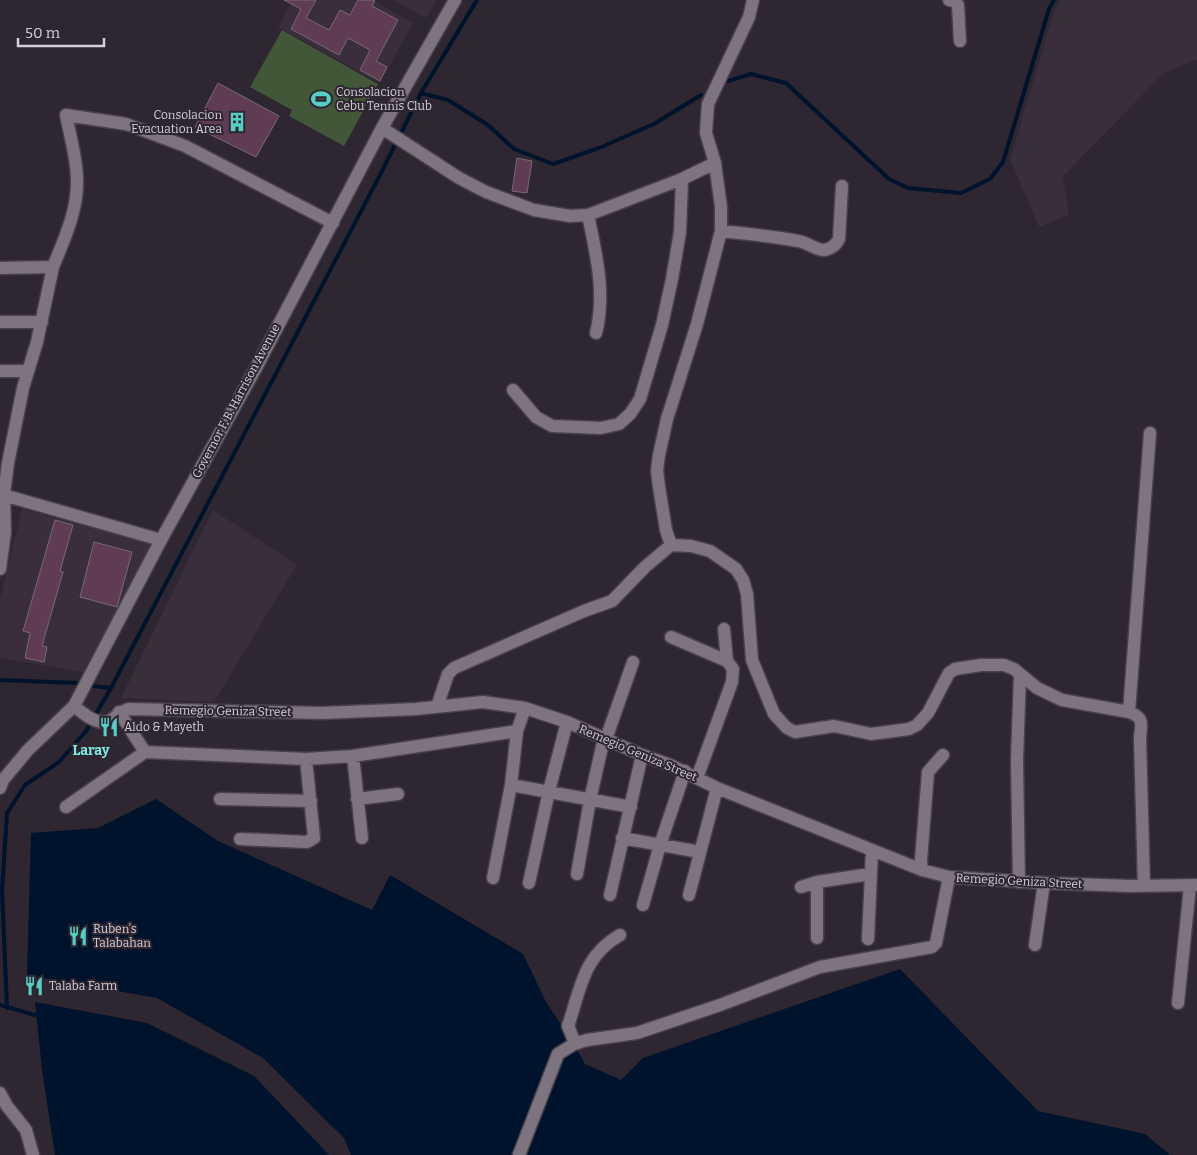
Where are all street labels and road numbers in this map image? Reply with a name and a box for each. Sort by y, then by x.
street label: Governor F. B. Harrison Avenue [189,321,283,481]
street label: Remegio Geniza Street [164,703,292,719]
street label: Remegio Geniza Street [577,722,700,784]
street label: Remegio Geniza Street [955,871,1083,891]

